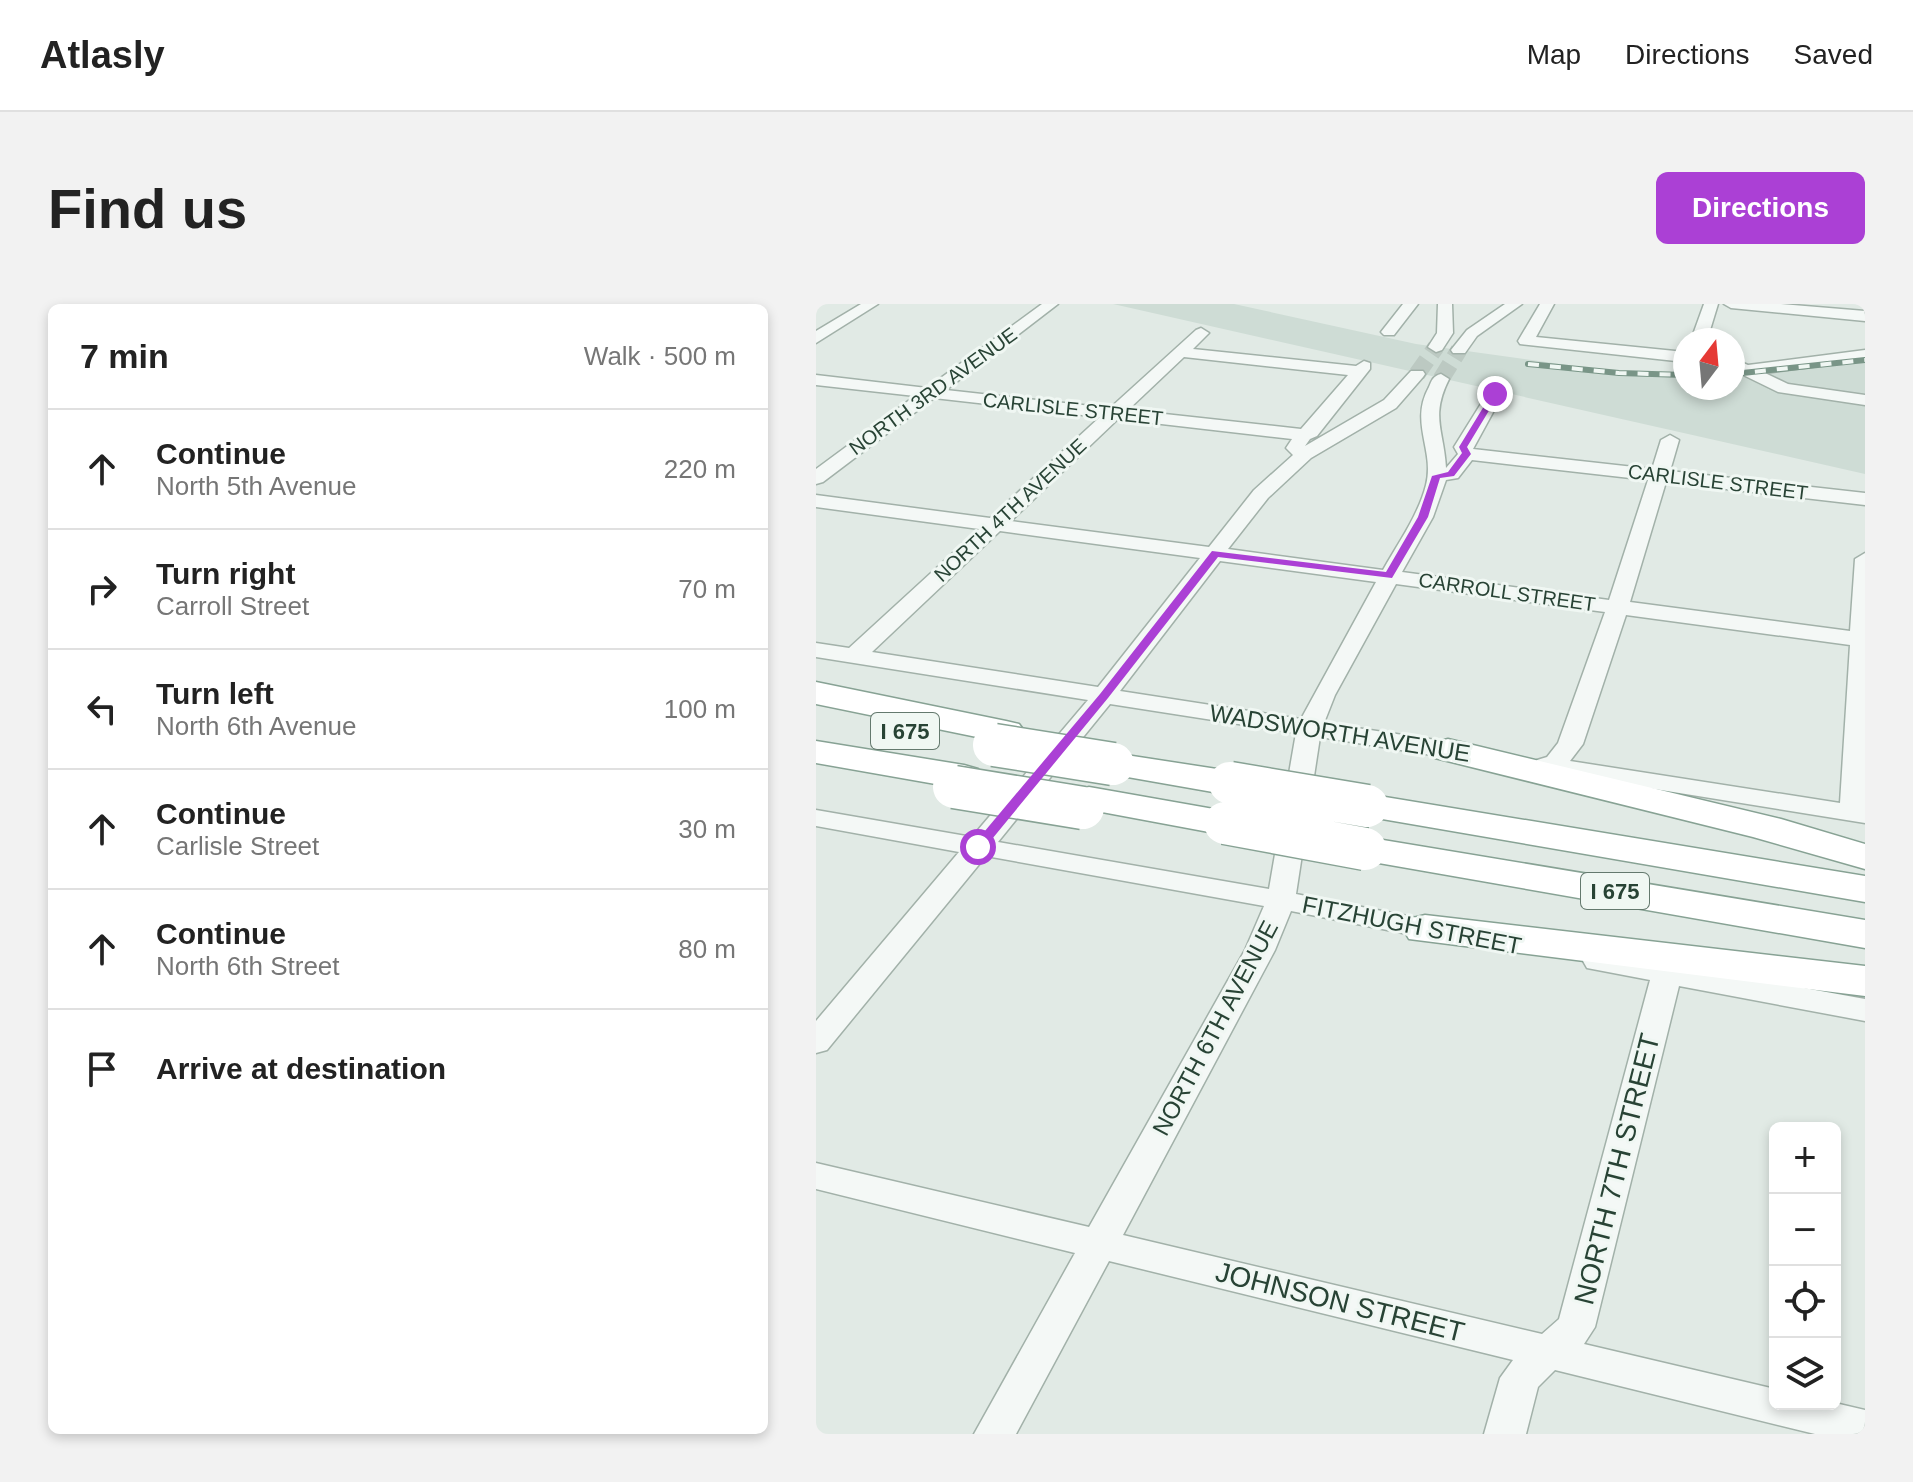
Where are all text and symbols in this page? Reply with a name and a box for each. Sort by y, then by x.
text: Atlasly [40,34,165,76]
text: Map [1527,39,1581,70]
text: Directions [1625,39,1750,70]
text: Saved [1794,39,1873,70]
button: Directions [1656,172,1865,244]
text: Find us [48,177,247,240]
street label: NORTH 3RD AVENUE [845,323,1021,459]
north arrow [1673,328,1745,400]
text: 7 min [80,337,169,375]
text: Walk · 500 m [584,341,736,371]
route end [1477,376,1513,412]
street label: CARLISLE STREET [982,389,1164,429]
street label: NORTH 4TH AVENUE [930,434,1090,586]
text: Continue [156,437,286,470]
icon: ahead [80,447,124,491]
text: 220 m [664,454,736,484]
street label: CARLISLE STREET [1627,460,1809,504]
text: North 5th Avenue [156,471,356,501]
text: Turn right [156,557,295,590]
icon: right [80,567,124,611]
street label: CARROLL STREET [1417,569,1597,615]
text: 70 m [678,574,736,604]
text: Carroll Street [156,591,309,621]
text: Turn left [156,677,274,710]
icon: left [80,687,124,731]
text: 100 m [664,694,736,724]
street label: WADSWORTH AVENUE [1208,699,1472,767]
text: North 6th Avenue [156,711,356,741]
road number: I 675 [871,713,939,749]
text: Continue [156,797,286,830]
icon: ahead [80,807,124,851]
text: 30 m [678,814,736,844]
route start [960,829,996,865]
text: Carlisle Street [156,831,319,861]
road number: I 675 [1581,873,1649,909]
street label: FITZHUGH STREET [1300,891,1524,960]
street label: NORTH 6TH AVENUE [1147,916,1283,1140]
text: Continue [156,917,286,950]
icon: ahead [80,927,124,971]
text: 80 m [678,934,736,964]
text: North 6th Street [156,951,340,981]
street label: NORTH 7TH STREET [1568,1030,1666,1308]
icon: arrive [80,1047,124,1091]
text: Arrive at destination [156,1052,446,1085]
map controls [1769,1122,1841,1410]
button: + [1769,1122,1841,1194]
button: − [1769,1194,1841,1266]
street label: JOHNSON STREET [1212,1256,1468,1348]
button: locate [1769,1266,1841,1338]
button: layers [1769,1338,1841,1410]

